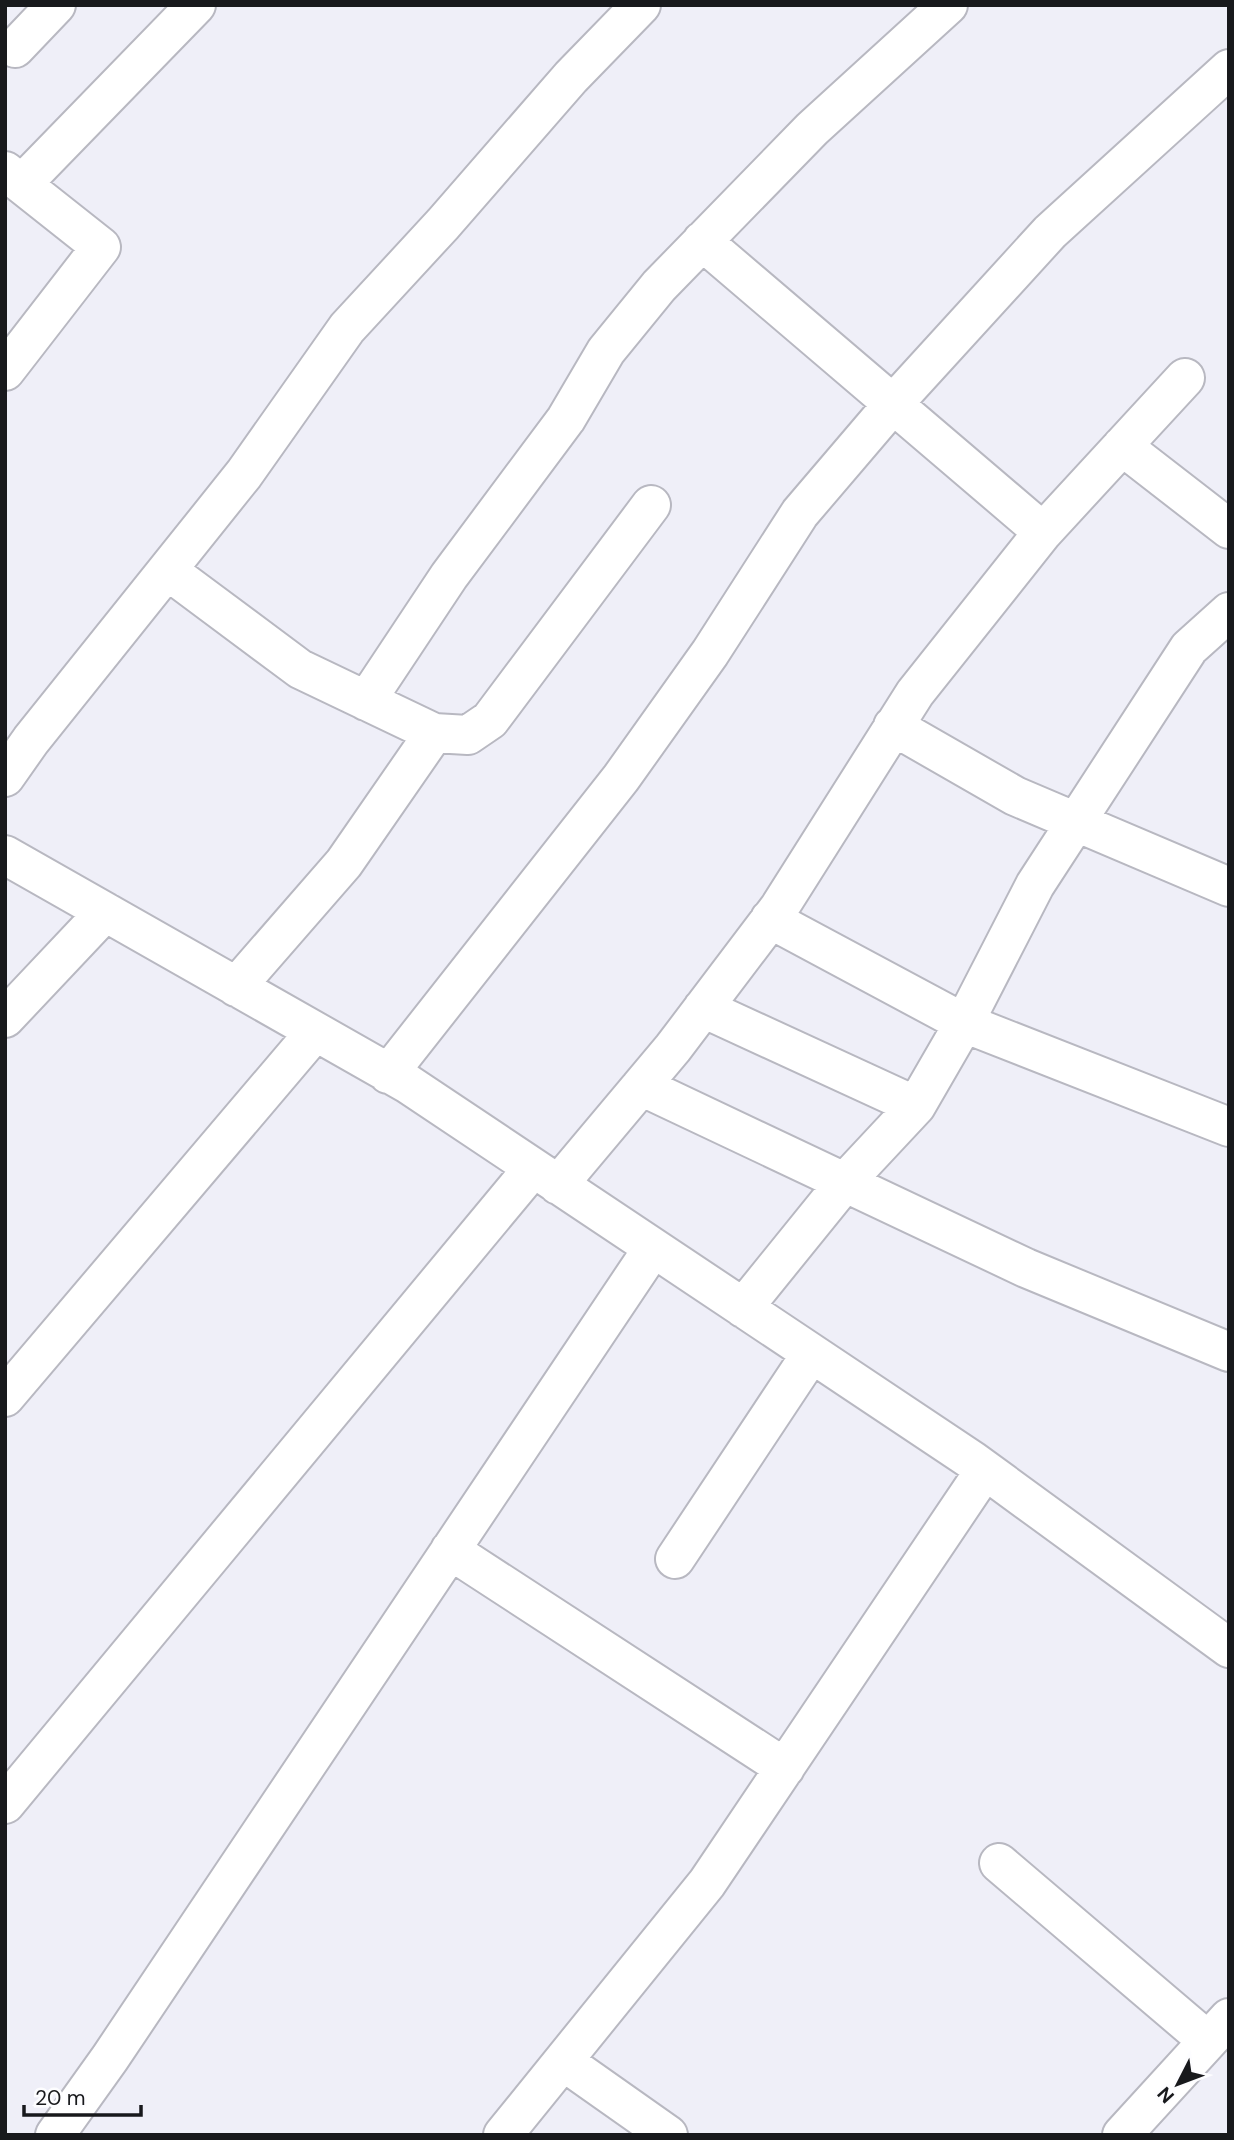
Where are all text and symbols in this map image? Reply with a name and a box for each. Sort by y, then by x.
north arrow [1143,2049,1213,2119]
scale bar [24,2074,142,2118]
text: N [1152,2082,1180,2109]
text: 20 m [35,2084,86,2112]

